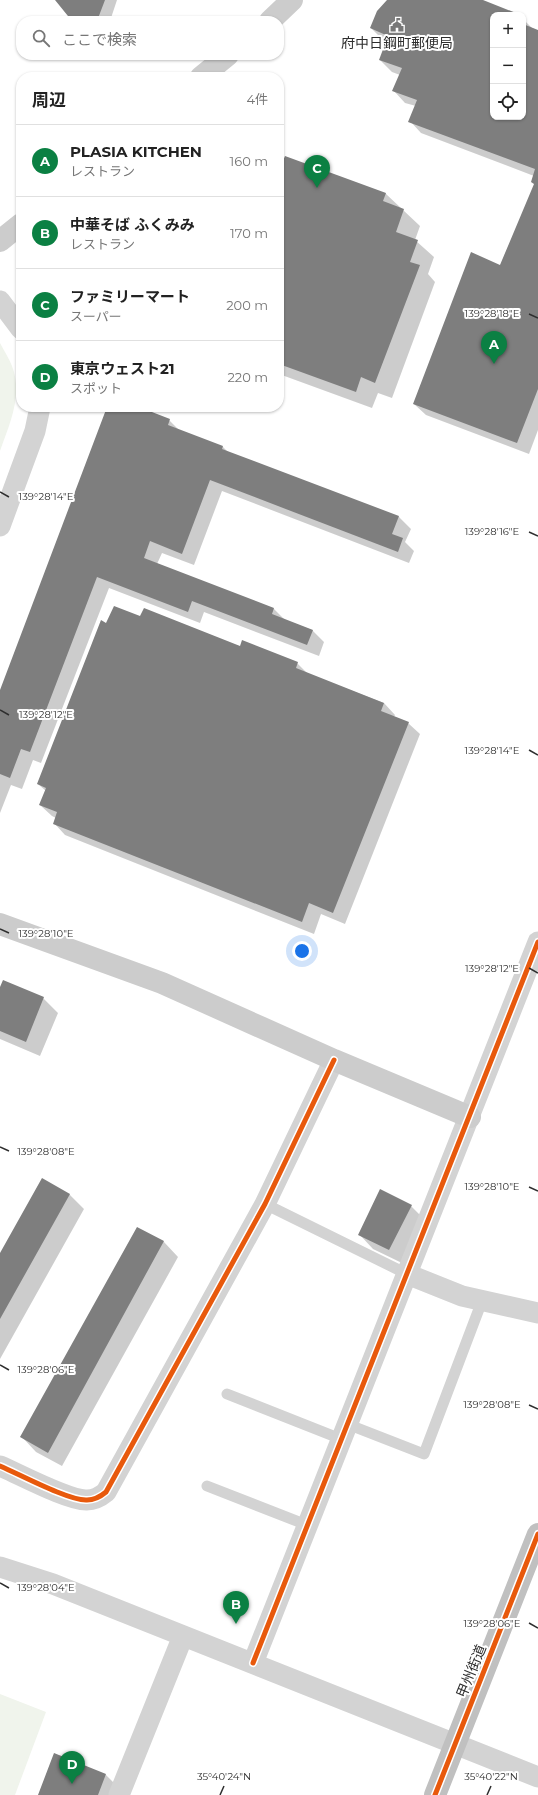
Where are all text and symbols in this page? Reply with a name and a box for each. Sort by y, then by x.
map controls [490,12,526,120]
button: + [490,12,526,48]
search box [16,16,284,60]
public building icon: 府中日鋼町郵便局 [389,17,405,33]
icon: search [30,27,52,49]
text: ここで検索 [62,30,137,49]
place label: 府中日鋼町郵便局 [341,34,453,52]
button: − [490,48,526,84]
button: locate [490,84,526,120]
text: 周辺 [32,90,66,110]
text: 4件 [246,91,268,107]
text: PLASIA KITCHEN [70,142,202,161]
text: A [40,153,50,169]
text: 160 m [230,153,268,169]
pin: C [304,155,330,188]
text: レストラン [70,163,135,179]
text: 中華そば ふくみみ [70,215,195,234]
text: B [40,225,50,241]
text: 170 m [230,225,268,241]
text: レストラン [70,236,135,252]
text: ファミリーマート [70,287,190,306]
text: C [40,297,50,313]
text: 200 m [226,297,268,313]
text: 139°28'18"E [465,307,520,320]
text: スーパー [70,308,122,324]
pin: A [481,331,507,364]
text: 東京ウェスト21 [70,359,175,378]
text: D [40,369,50,385]
text: 220 m [227,369,268,385]
text: スポット [70,380,122,396]
text: 139°28'14"E [19,490,74,503]
text: 139°28'16"E [465,525,520,538]
text: 139°28'12"E [19,708,73,721]
text: 139°28'14"E [465,744,520,757]
text: 139°28'10"E [18,927,74,940]
your location [292,941,312,961]
text: 139°28'12"E [465,962,519,975]
text: 139°28'08"E [17,1145,75,1158]
text: 139°28'10"E [464,1180,520,1193]
text: 139°28'06"E [17,1363,75,1376]
text: 139°28'08"E [463,1398,521,1411]
text: 139°28'04"E [17,1581,75,1594]
pin: B [223,1591,249,1624]
text: 139°28'06"E [463,1617,521,1630]
street label: 甲州街道 [452,1642,490,1700]
pin: D [59,1751,85,1784]
text: 35°40'24"N [197,1770,251,1783]
text: 35°40'22"N [464,1770,518,1783]

